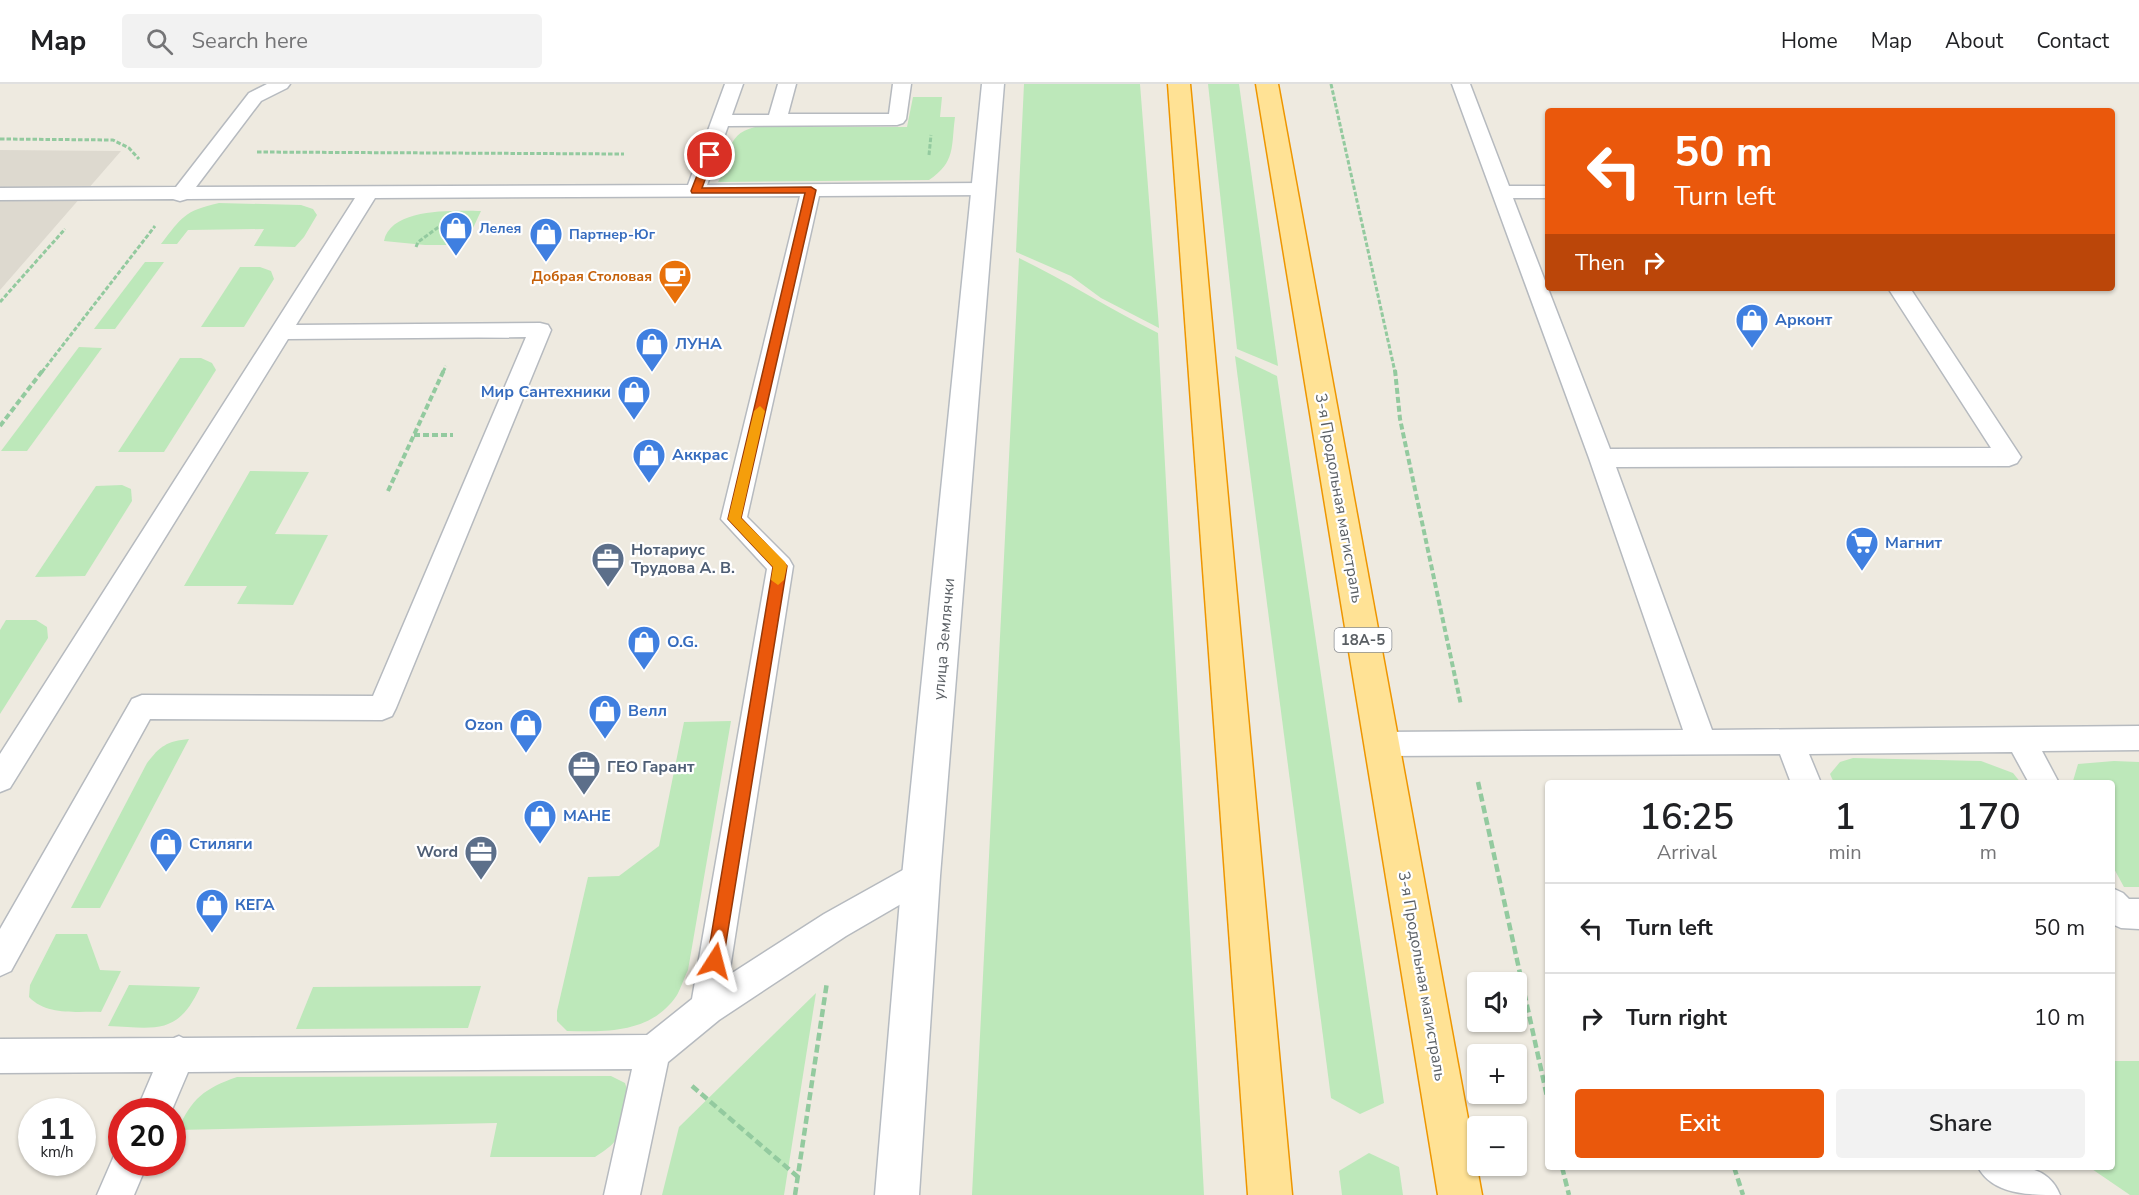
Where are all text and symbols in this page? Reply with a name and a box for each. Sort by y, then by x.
search box [122,14,542,68]
text: Map [30,22,86,60]
icon: search [143,25,176,58]
text: Search here [191,26,308,56]
text: Home [1781,27,1838,55]
text: Map [1871,27,1912,55]
text: About [1945,27,2003,55]
text: Contact [2036,27,2109,55]
text: 50 m [1674,124,1773,181]
pin [684,129,735,180]
icon: left [1575,132,1653,210]
icon: arrive [693,138,726,171]
text: Turn left [1674,178,1775,215]
shop icon: Лелея [438,210,474,257]
shop icon: Партнер-Юг [528,216,564,263]
place label: Лелея [479,219,521,238]
place label: Партнер-Юг [569,225,656,244]
icon: right [1637,246,1670,279]
text: Then [1575,248,1625,278]
cafe icon: Добрая Столовая [657,258,693,305]
place label: Добрая Столовая [532,267,652,286]
shop icon: Арконт [1734,302,1770,349]
place label: Арконт [1775,309,1833,331]
shop icon: ЛУНА [634,326,670,373]
place label: ЛУНА [675,333,722,355]
shop icon: Мир Сантехники [616,374,652,421]
place label: Мир Сантехники [481,381,611,403]
street label: 3-я Продольная магистраль [1310,391,1368,605]
shop icon: Аккрас [631,437,667,484]
place label: Аккрас [672,444,729,466]
supermarket icon: Магнит [1844,525,1880,572]
place label: Магнит [1885,532,1943,554]
place label: Нотариус Трудова А. В. [631,539,735,579]
office icon: Нотариус Трудова А. В. [590,541,626,588]
street label: улица Землячки [928,577,960,701]
shop icon: O.G. [626,624,662,671]
road number: 18А-5 [1334,628,1392,652]
place label: O.G. [667,631,698,653]
shop icon: Велл [587,693,623,740]
place label: Велл [628,700,667,722]
shop icon: Ozon [508,707,544,754]
place label: Ozon [464,714,503,736]
office icon: ГЕО Гарант [566,749,602,796]
place label: ГЕО Гарант [607,756,695,778]
text: 16:25 [1639,793,1734,842]
text: 1 [1834,793,1856,842]
text: 170 [1956,793,2021,842]
shop icon: МАНЕ [522,798,558,845]
place label: МАНЕ [563,805,611,827]
shop icon: Стиляги [148,826,184,873]
place label: Стиляги [189,833,253,855]
office icon: Word [463,834,499,881]
text: Arrival [1657,839,1717,866]
text: min [1829,839,1862,866]
text: m [1980,839,1997,866]
place label: Word [416,841,458,863]
street label: 3-я Продольная магистраль [1393,869,1451,1083]
shop icon: КЕГА [194,887,230,934]
place label: КЕГА [235,894,275,916]
icon: left [1575,912,1608,945]
text: Turn left [1626,913,1713,943]
text: 50 m [2034,913,2085,943]
position arrow [683,929,747,993]
map controls [1467,972,1527,1176]
button: sound [1467,972,1527,1032]
icon: right [1575,1002,1608,1035]
text: Turn right [1626,1003,1727,1033]
text: 10 m [2034,1003,2085,1033]
button: + [1467,1044,1527,1104]
button: Exit [1575,1089,1824,1158]
button: Share [1836,1089,2085,1158]
speed limit sign: 20 [108,1098,186,1176]
text: 11 [39,1109,75,1150]
button: − [1467,1116,1527,1176]
text: km/h [40,1142,74,1162]

